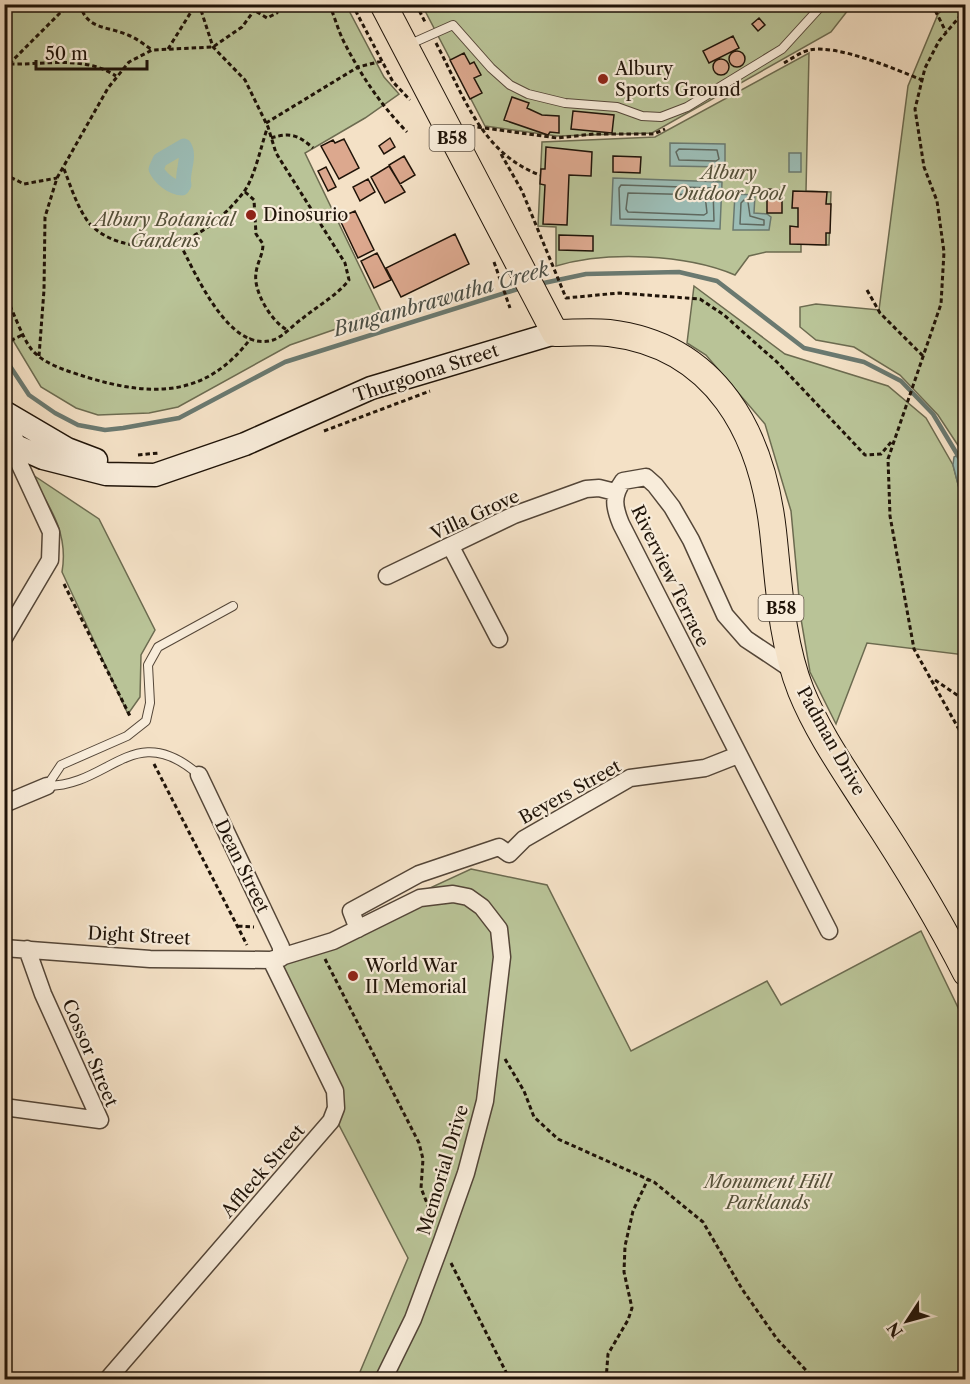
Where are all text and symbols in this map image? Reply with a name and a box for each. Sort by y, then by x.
scale bar [36,33,147,71]
text: 50 m [45,43,88,65]
place label: Albury Sports Ground [614,58,741,101]
marker: Albury Sports Ground [596,72,610,86]
road number: B58 [430,125,474,151]
park label: Albury Outdoor Pool [674,162,787,205]
place label: Dinosurio [263,204,348,226]
marker: Dinosurio [244,208,258,222]
park label: Albury Botanical Gardens [92,209,238,252]
water label: Bungambrawatha Creek [329,257,552,342]
street label: Thurgoona Street [351,339,502,407]
street label: Villa Grove [426,485,523,545]
street label: Riverview Terrace [626,502,714,650]
road number: B58 [758,595,804,621]
street label: Padman Drive [792,683,870,799]
street label: Beyers Street [515,755,625,829]
street label: Dean Street [210,816,274,917]
street label: Dight Street [87,922,192,950]
place label: World War II Memorial [364,955,467,998]
marker: World War II Memorial [346,969,360,983]
street label: Cossor Street [57,996,123,1111]
street label: Memorial Drive [413,1102,473,1238]
street label: Affleck Street [216,1120,310,1223]
park label: Monument Hill Parklands [703,1171,833,1214]
north arrow [877,1291,937,1351]
text: N [883,1318,907,1341]

